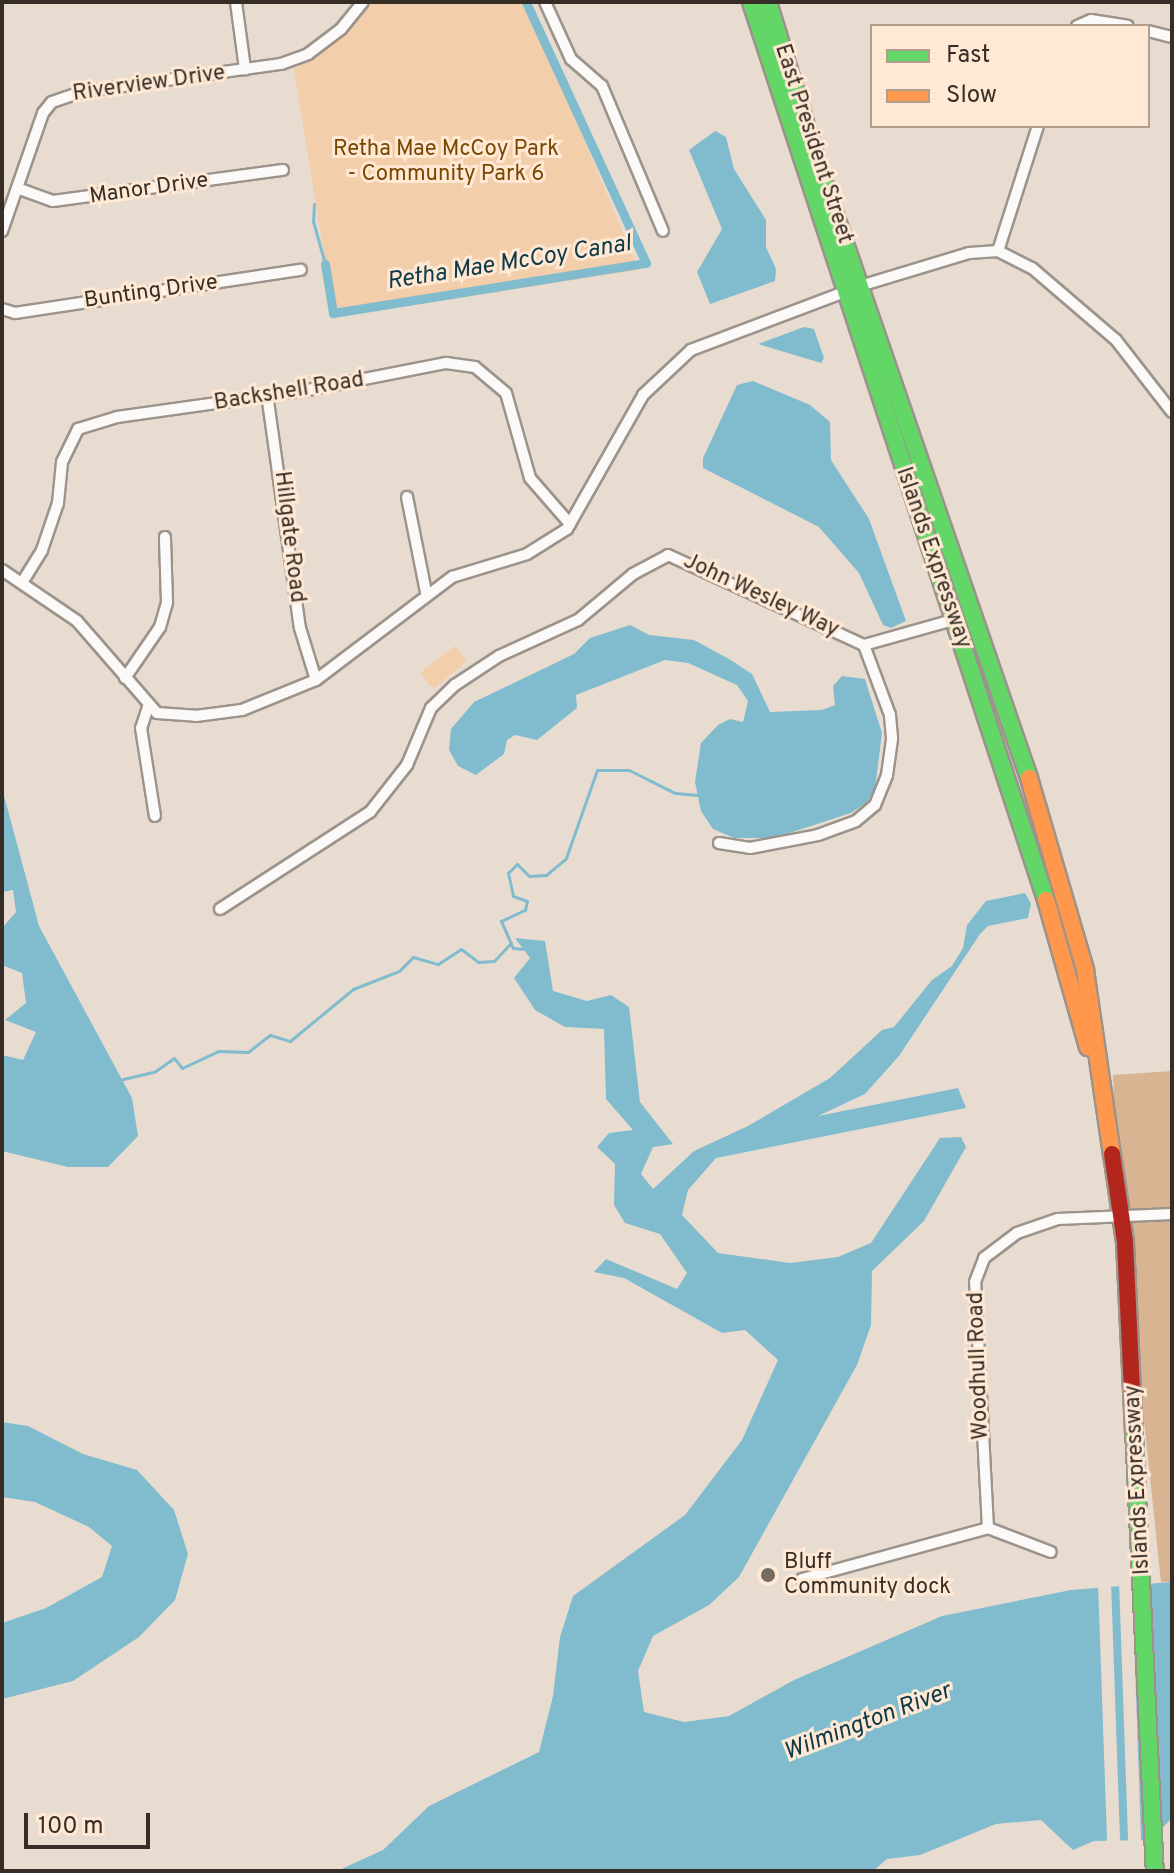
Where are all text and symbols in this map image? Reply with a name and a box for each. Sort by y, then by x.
legend [870,24,1150,128]
street label: East President Street [768,41,858,247]
text: Fast [946,41,990,71]
street label: Riverview Drive [71,60,227,108]
text: Slow [946,81,997,111]
park label: Retha Mae McCoy Park - Community Park 6 [333,136,559,188]
street label: Manor Drive [88,168,210,210]
water label: Retha Mae McCoy Canal [385,230,633,298]
street label: Bunting Drive [82,270,220,314]
street label: Backshell Road [212,367,366,417]
street label: Islands Expressway [890,464,976,652]
street label: Hillgate Road [268,470,310,604]
street label: John Wesley Way [679,548,843,644]
street label: Woodhull Road [963,1292,995,1440]
street label: Islands Expressway [1120,1384,1156,1576]
place label: Bluff Community dock [784,1549,951,1600]
marker: Bluff Community dock [759,1566,777,1584]
water label: Wilmington River [780,1678,956,1768]
scale bar [28,1797,154,1847]
text: 100 m [38,1812,104,1842]

